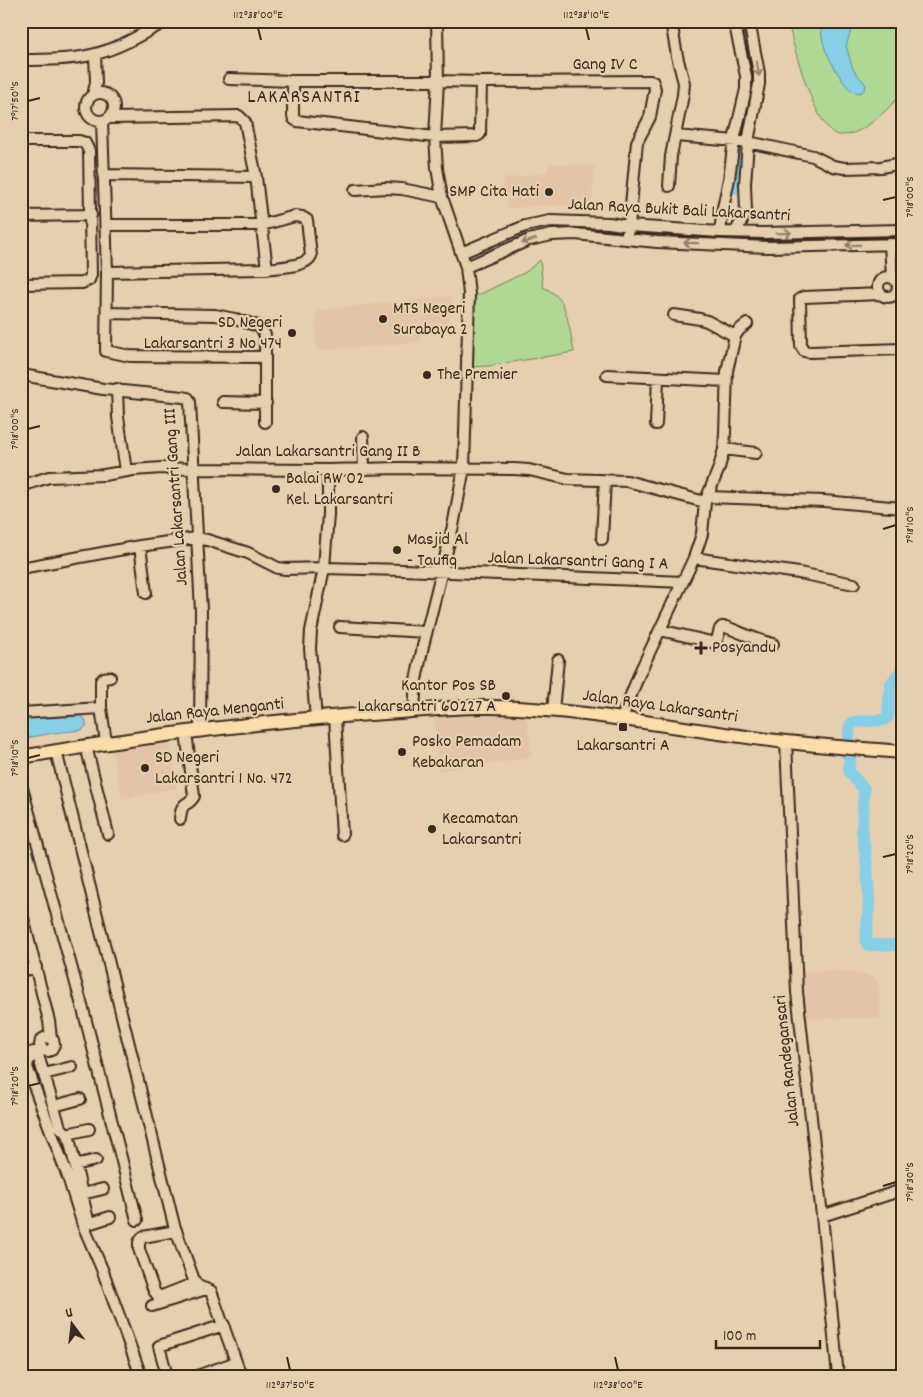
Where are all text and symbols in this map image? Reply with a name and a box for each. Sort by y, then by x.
text: 112°38'00"E [233,7,283,24]
text: 112°38'10"E [563,7,609,24]
street label: Gang IV C [572,53,638,78]
one-way arrow [753,61,763,77]
text: 7°17'50"S [7,81,24,121]
district label: LAKARSANTRI [247,84,361,112]
text: 7°18'00"S [902,177,919,217]
place label: SMP Cita Hati [449,180,539,205]
marker: SMP Cita Hati [543,186,555,198]
street label: Jalan Raya Bukit Bali Lakarsantri [567,193,791,229]
one-way arrow [776,228,792,238]
one-way arrow [522,237,538,246]
one-way arrow [683,239,699,248]
one-way arrow [845,240,862,250]
place label: MTS Negeri Surabaya 2 [393,297,468,343]
place label: SD Negeri Lakarsantri 3 No 474 [144,311,282,357]
marker: MTS Negeri Surabaya 2 [377,313,389,325]
marker: SD Negeri Lakarsantri 3 No 474 [286,327,298,339]
place label: The Premier [437,363,518,388]
marker: The Premier [421,369,433,381]
street label: Jalan Lakarsantri Gang III [158,407,196,587]
text: 7°18'00"S [7,409,24,449]
street label: Jalan Lakarsantri Gang II B [235,440,421,465]
place label: Balai RW 02 Kel. Lakarsantri [286,467,393,513]
marker: Balai RW 02 Kel. Lakarsantri [270,483,282,495]
text: 7°18'10"S [902,507,919,543]
place label: Masjid Al - Taufiq [407,528,469,574]
marker: Masjid Al - Taufiq [391,544,403,556]
street label: Jalan Lakarsantri Gang I A [487,546,669,578]
place label: Posyandu [712,636,776,661]
marker: Posyandu [694,641,708,655]
place label: Kantor Pos SB Lakarsantri 60227 A [357,674,496,720]
street label: Jalan Raya Lakarsantri [581,684,739,730]
marker: Kantor Pos SB Lakarsantri 60227 A [500,690,512,702]
street label: Jalan Raya Menganti [145,692,285,732]
marker: Lakarsantri A [617,721,629,733]
place label: Posko Pemadam Kebakaran [412,730,521,776]
place label: Lakarsantri A [576,734,670,759]
text: 7°18'10"S [7,740,24,776]
place label: SD Negeri Lakarsantri 1 No. 472 [155,746,293,792]
marker: Posko Pemadam Kebakaran [396,746,408,758]
marker: SD Negeri Lakarsantri 1 No. 472 [139,762,151,774]
place label: Kecamatan Lakarsantri [442,807,521,853]
marker: Kecamatan Lakarsantri [426,823,438,835]
text: 7°18'20"S [902,834,919,874]
street label: Jalan Randegansari [769,994,807,1128]
text: 7°18'20"S [7,1066,24,1106]
text: 7°18'30"S [902,1162,919,1202]
north arrow [48,1300,98,1350]
text: U [63,1303,75,1324]
scale bar [716,1317,819,1349]
text: 100 m [723,1326,756,1348]
text: 112°37'50"E [266,1377,315,1394]
text: 112°38'00"E [593,1377,643,1394]

